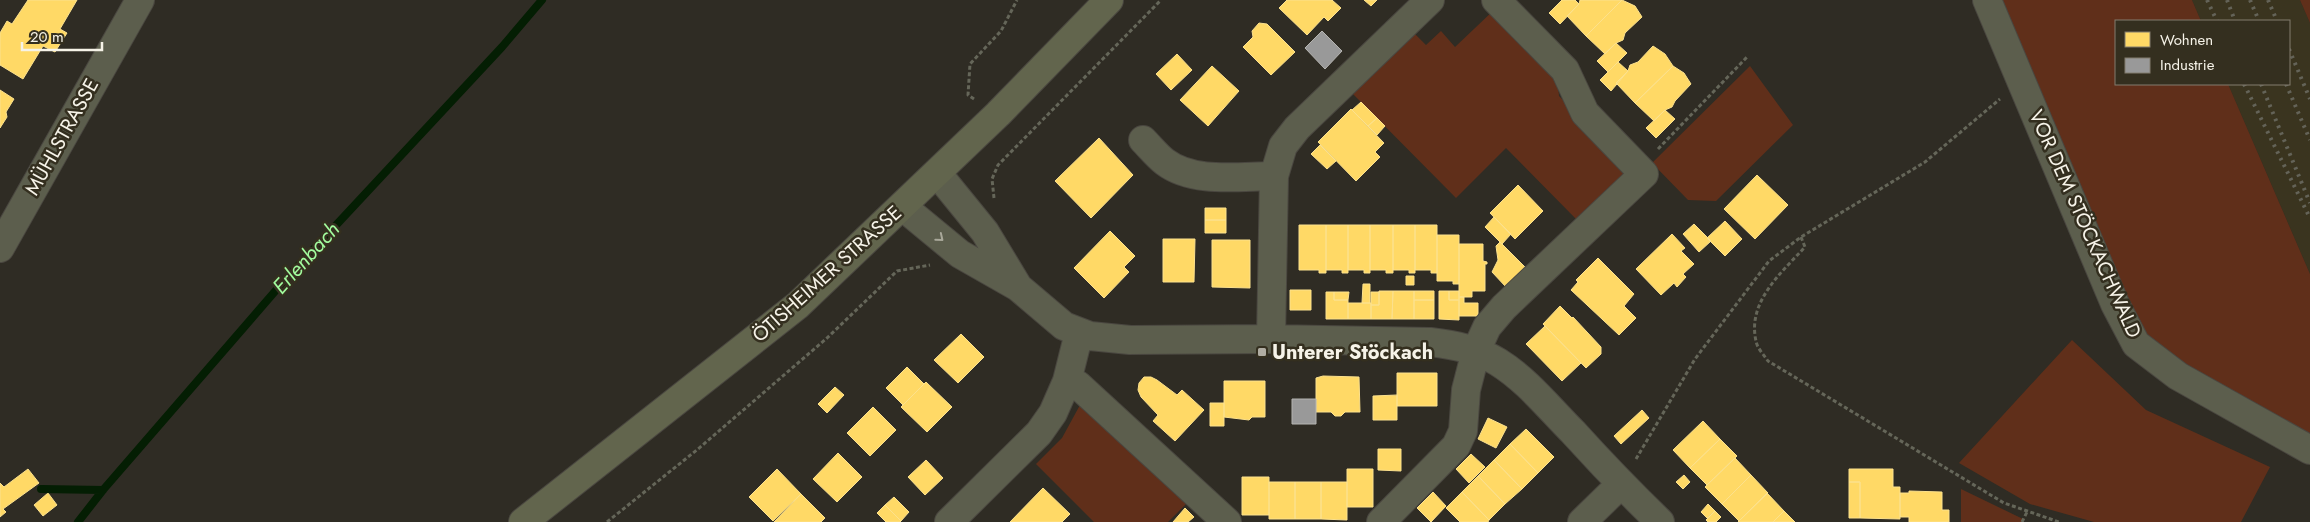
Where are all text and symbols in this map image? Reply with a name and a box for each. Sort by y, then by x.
scale bar [22,20,102,52]
legend [2115,20,2290,85]
text: 20 m [30,26,64,48]
text: Wohnen [2160,29,2213,51]
text: Industrie [2160,54,2215,76]
street label: MÜHLSTRASSE [18,73,106,201]
street label: VOR DEM STÖCKACHWALD [2022,105,2148,343]
street label: ÖTISHEIMER STRASSE [746,199,908,349]
water label: Erlenbach [265,215,347,301]
one-way arrow [934,232,943,240]
place label: Unterer Stöckach [1272,338,1433,367]
marker: Unterer Stöckach [1256,346,1268,358]

